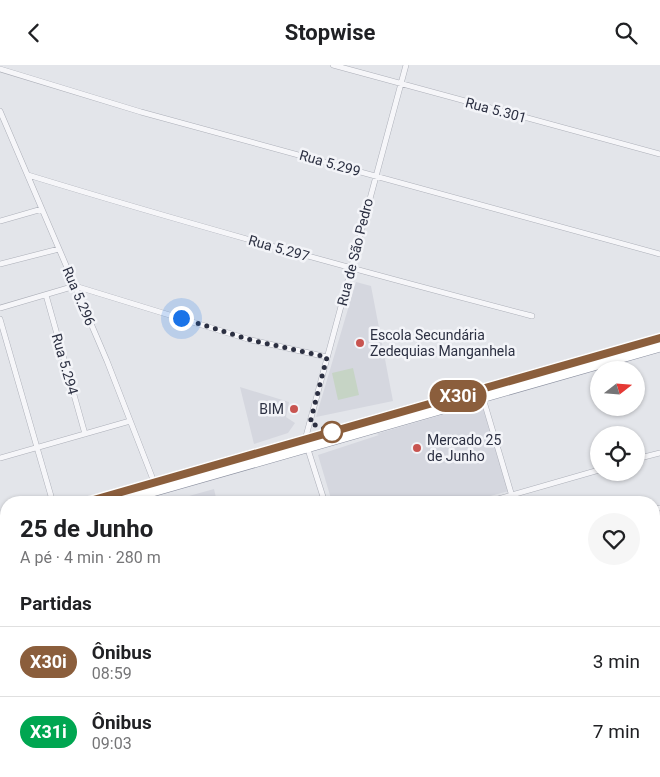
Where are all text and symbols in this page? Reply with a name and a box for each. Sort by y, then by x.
icon: back [20,19,48,47]
icon: search [612,19,640,47]
text: Stopwise [285,20,375,45]
street label: Rua 5.301 [464,94,528,126]
street label: Rua 5.299 [298,147,362,179]
street label: Rua de São Pedro [334,197,376,307]
street label: Rua 5.297 [247,232,311,264]
street label: Rua 5.296 [59,264,99,328]
your location [169,306,194,331]
place label: Escola Secundária Zedequias Manganhela [370,327,515,359]
street label: Rua 5.294 [49,332,81,396]
marker: Escola Secundária Zedequias Manganhela [354,337,366,349]
north arrow [590,361,645,416]
map controls [590,361,645,481]
line badge: X30i [423,380,493,412]
text: X30i [440,385,476,406]
place label: BIM [259,401,284,417]
marker: BIM [288,403,300,415]
unlabelled marker [321,421,343,443]
button: locate [590,426,645,481]
place label: Mercado 25 de Junho [427,432,501,464]
marker: Mercado 25 de Junho [411,442,423,454]
button: heart [588,513,640,565]
text: 25 de Junho [20,515,153,543]
text: A pé · 4 min · 280 m [20,548,161,567]
text: Partidas [20,592,92,615]
text: Ônibus [92,641,152,664]
text: 3 min [593,650,640,673]
text: X30i [30,651,67,672]
text: 08:59 [92,664,132,683]
text: Ônibus [92,711,152,734]
text: 7 min [593,720,640,743]
text: X31i [30,721,67,742]
text: 09:03 [92,734,132,753]

